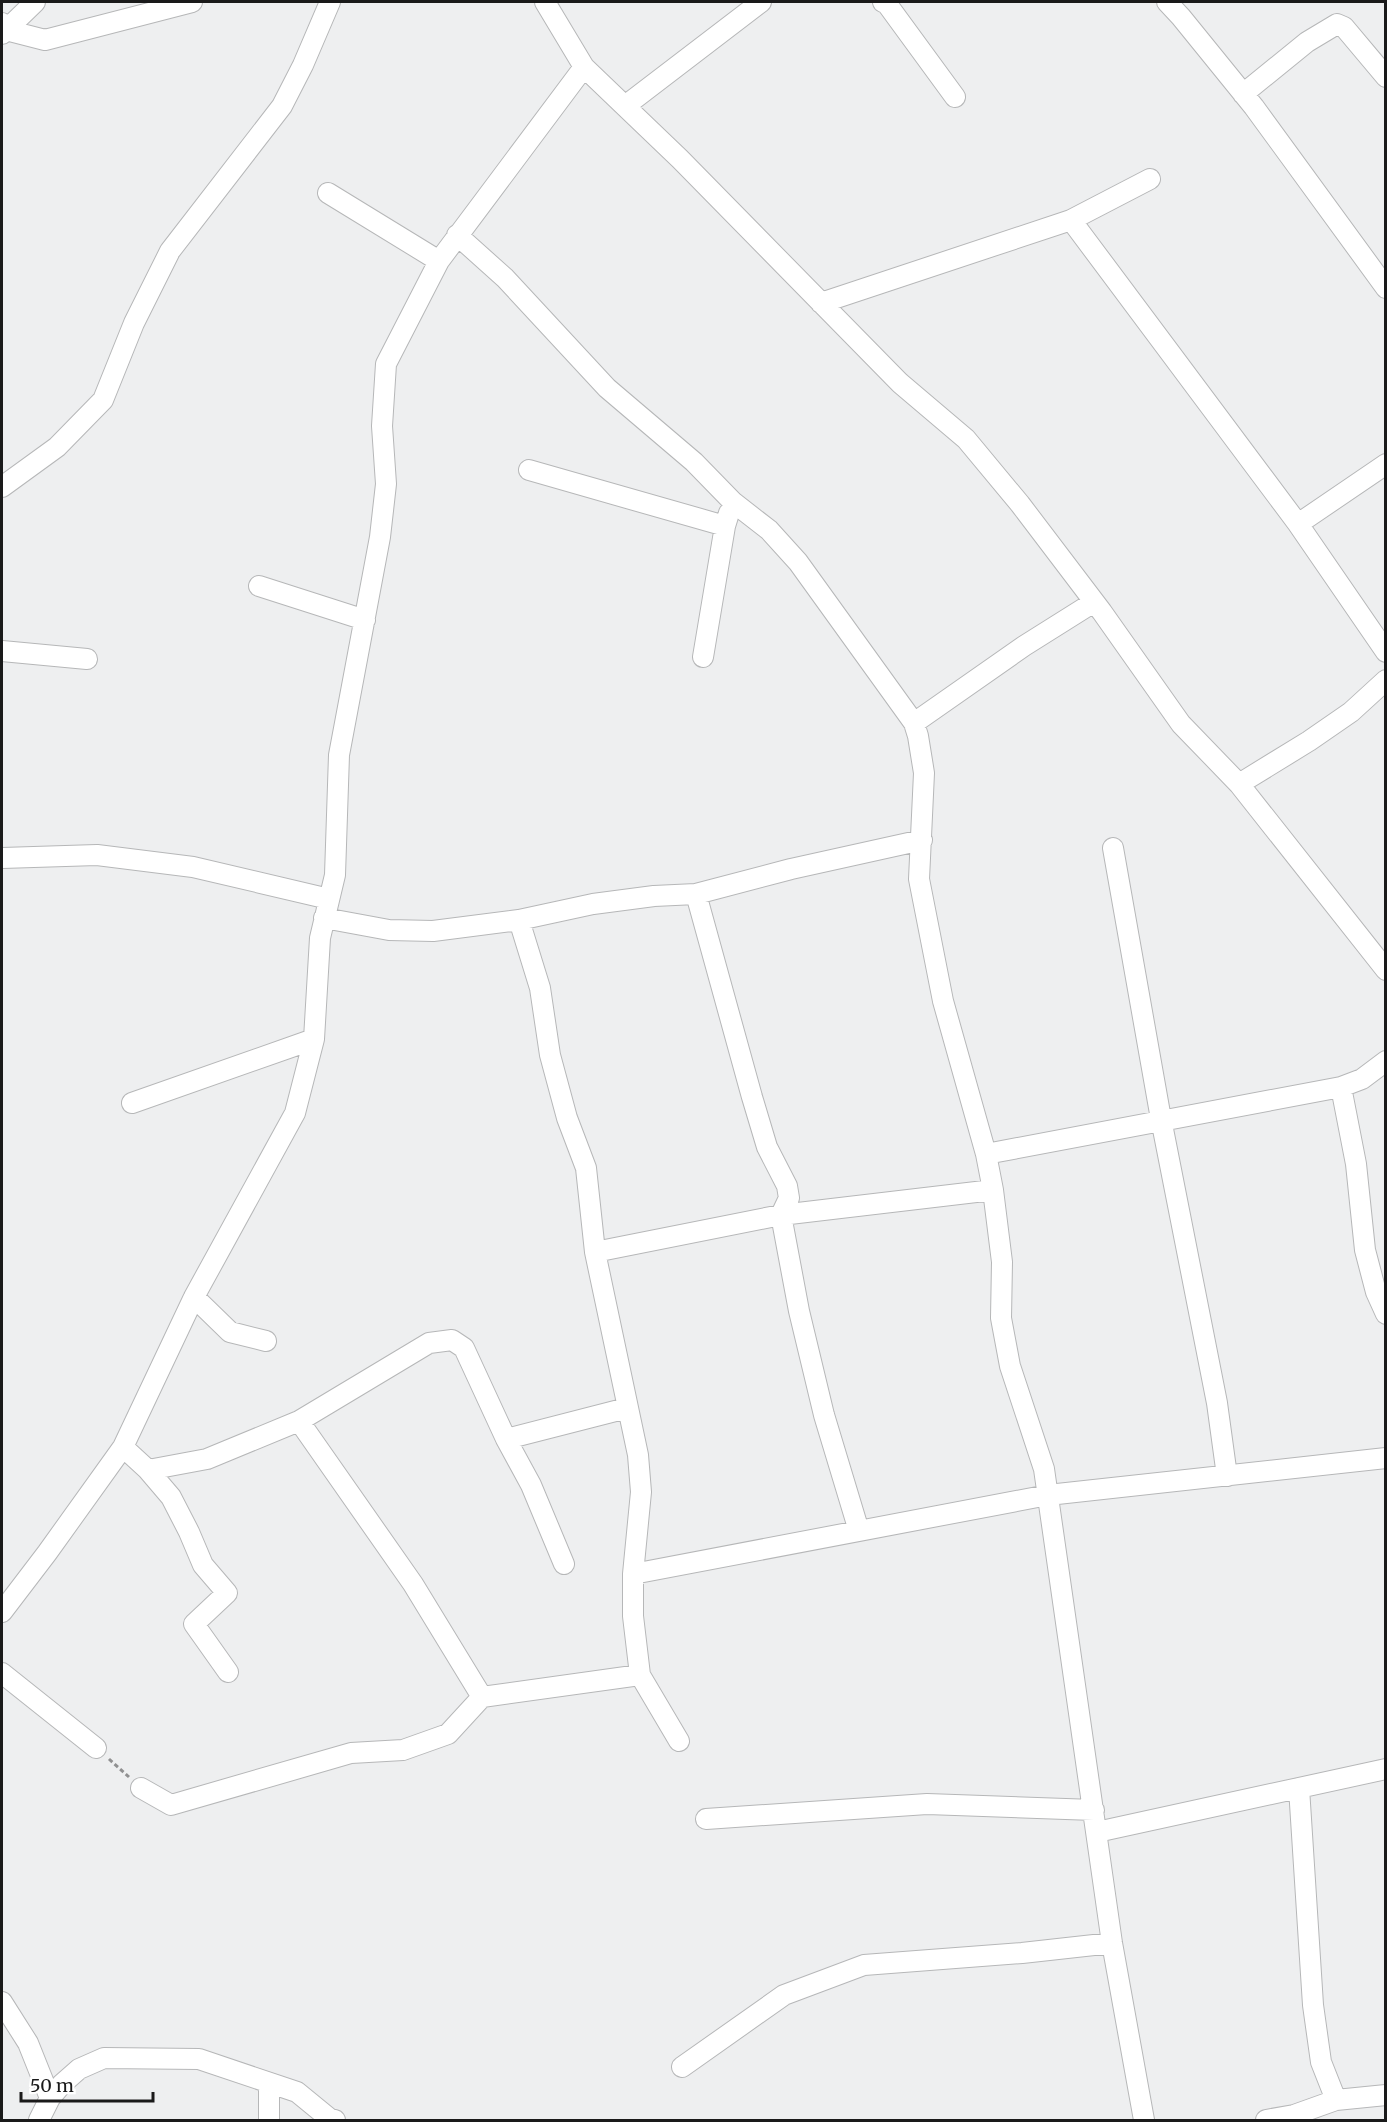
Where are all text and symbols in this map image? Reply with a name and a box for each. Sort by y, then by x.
scale bar [21,2065,153,2103]
text: 50 m [30,2074,74,2097]

